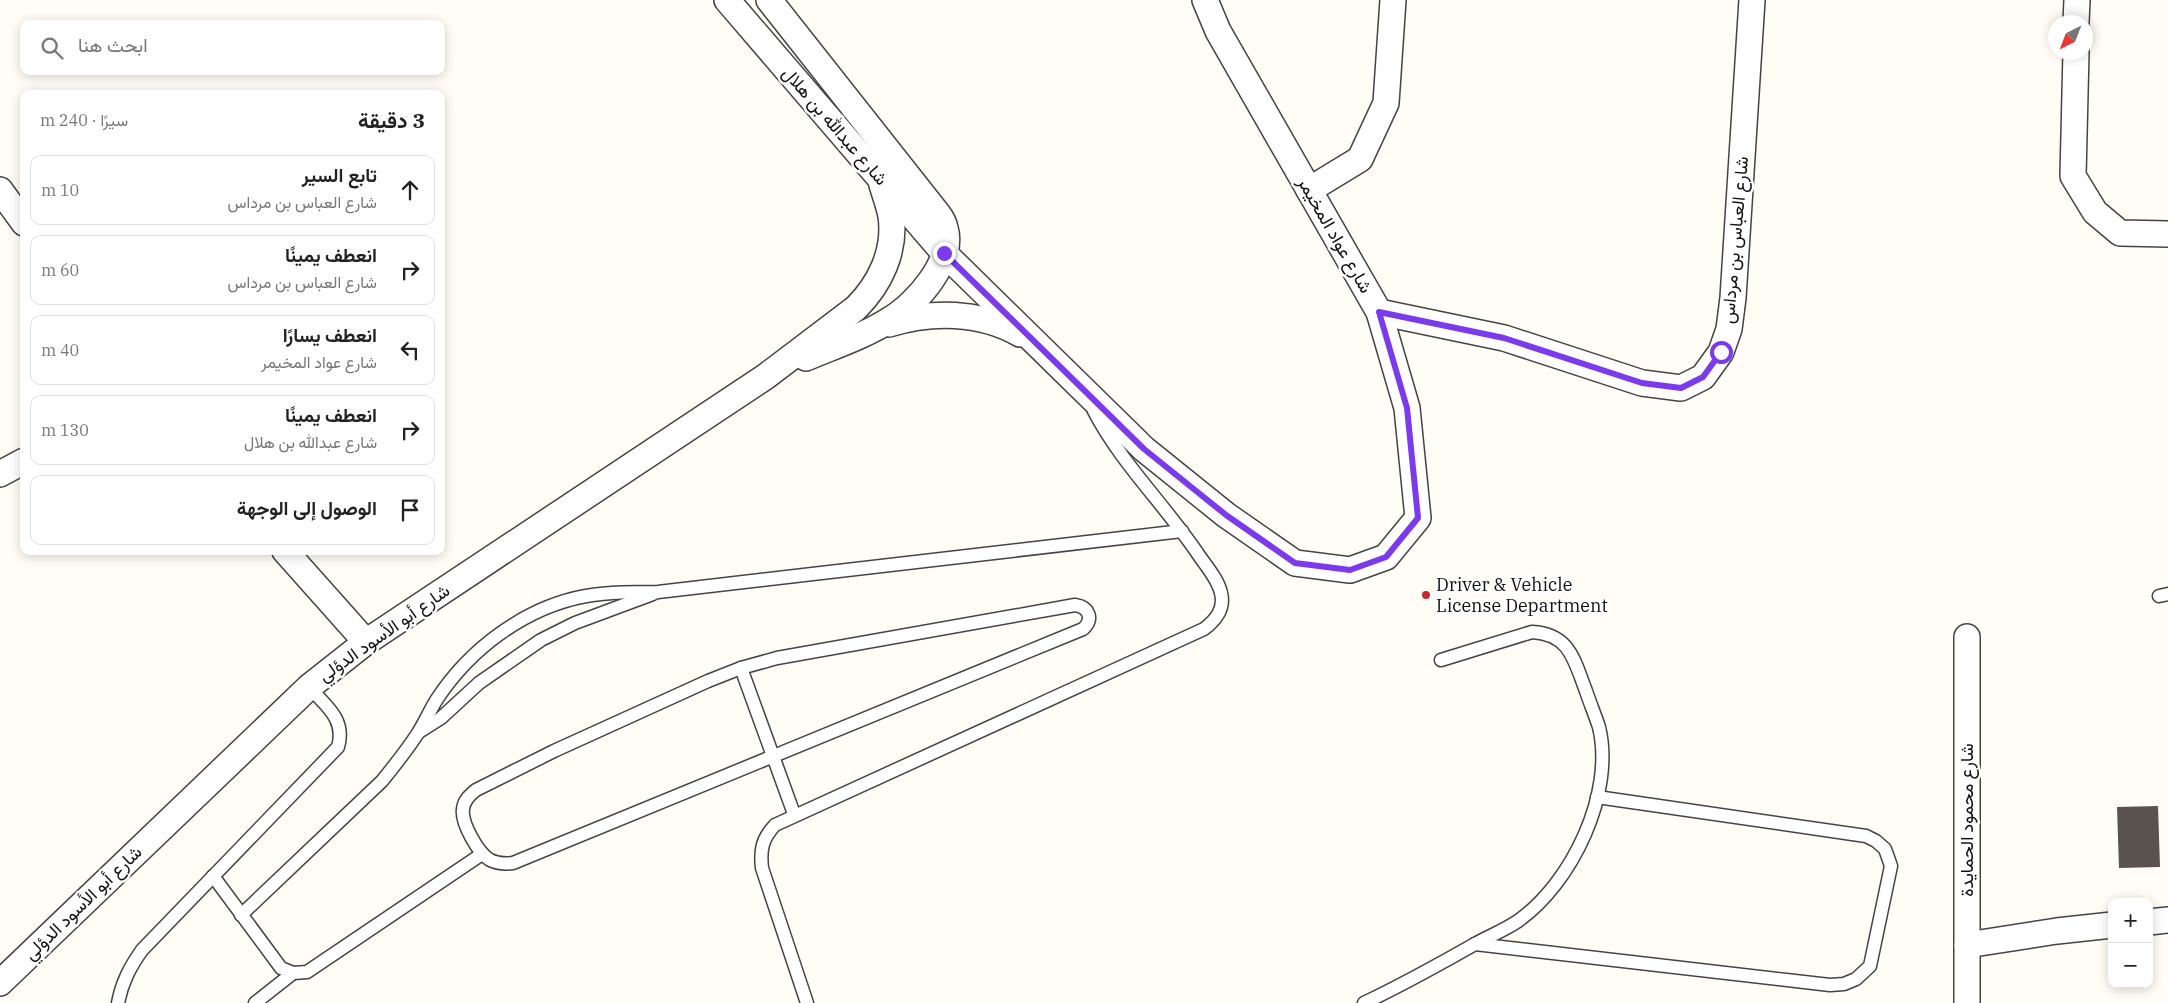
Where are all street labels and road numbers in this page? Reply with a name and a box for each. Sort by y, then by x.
street label: شارع عبدالله بن هلال [777,62,893,190]
street label: شارع العباس بن مرداس [1716,155,1754,325]
street label: شارع عواد المخيمر [1291,172,1378,298]
street label: شارع أبو الأسود الدؤلي [314,579,456,690]
street label: شارع محمود الحمايدة [1955,743,1979,897]
street label: شارع أبو الأسود الدؤلي [19,840,149,968]

